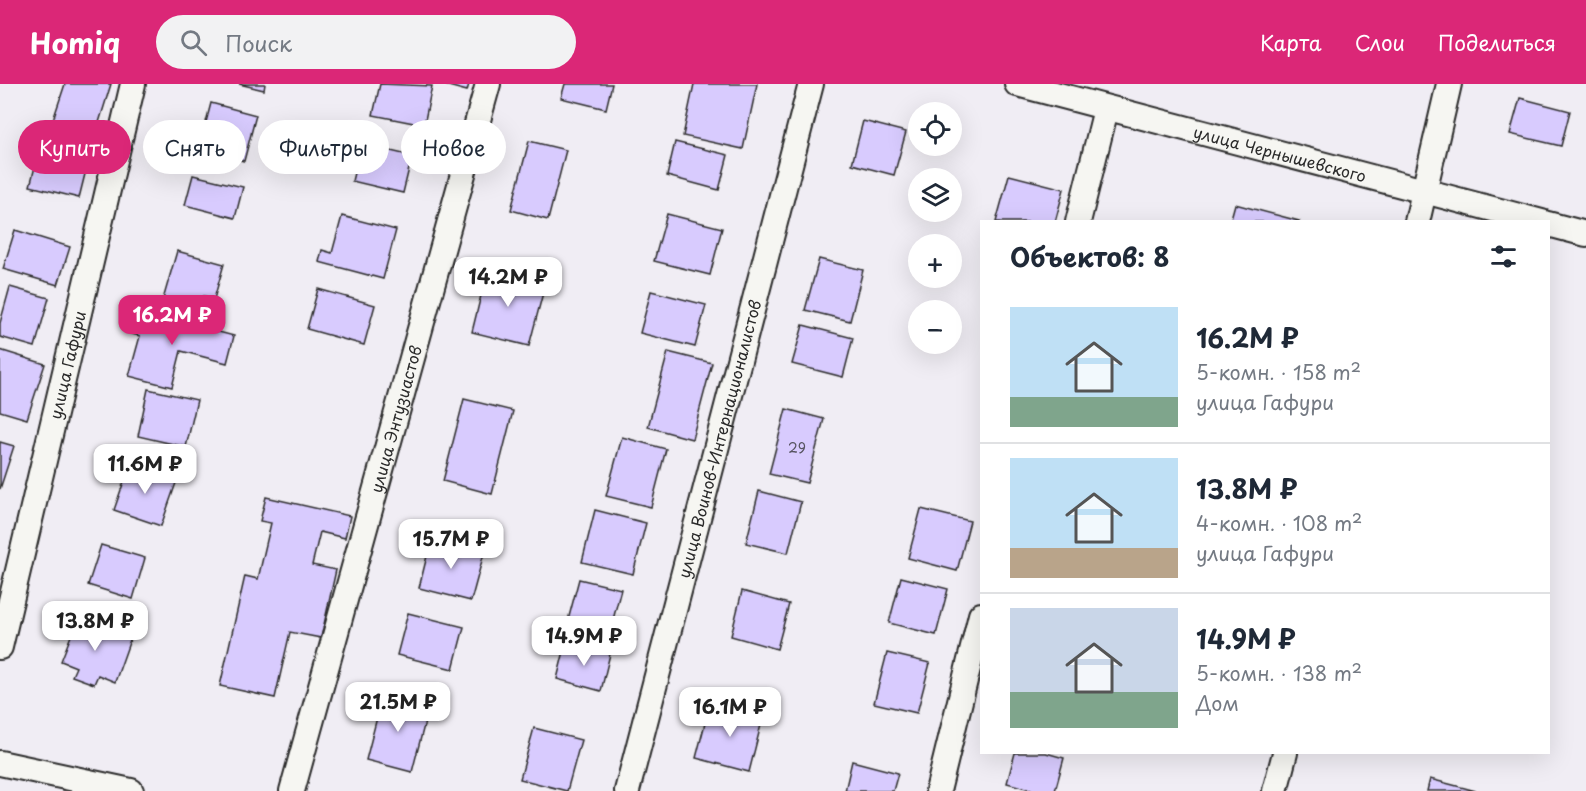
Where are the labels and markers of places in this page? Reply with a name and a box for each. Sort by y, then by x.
pin: 14.2M ₽ [453,257,563,308]
pin: 16.2M ₽ [117,295,227,346]
pin: 11.6M ₽ [90,444,200,495]
pin: 15.7M ₽ [396,519,506,570]
pin: 13.8M ₽ [40,601,150,652]
pin: 14.9M ₽ [529,616,639,667]
pin: 21.5M ₽ [343,682,453,733]
pin: 16.1M ₽ [675,687,785,738]

